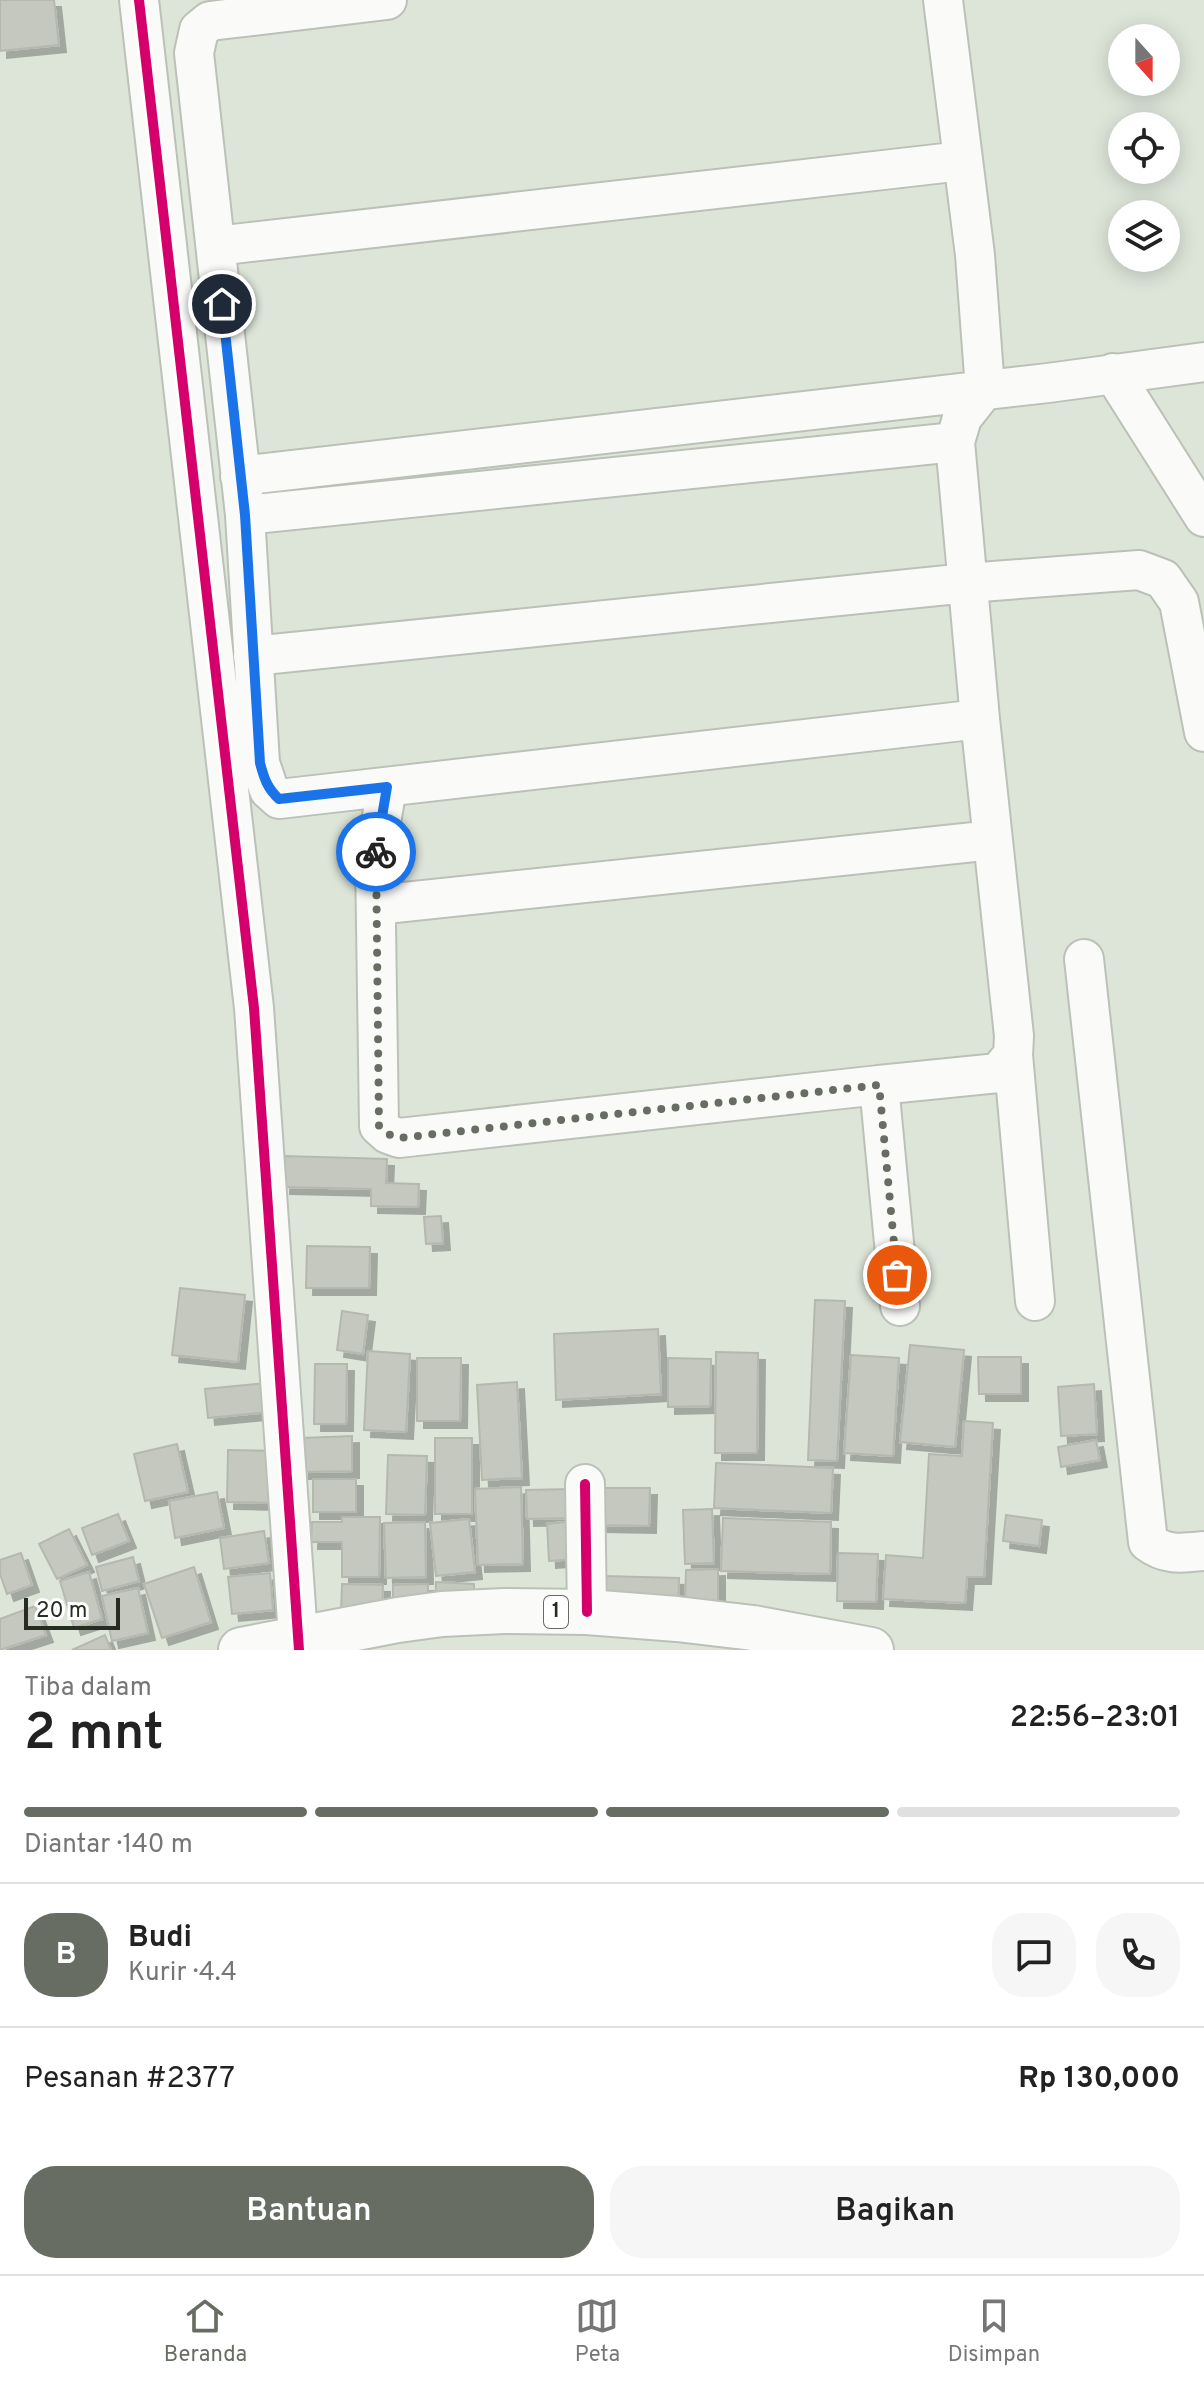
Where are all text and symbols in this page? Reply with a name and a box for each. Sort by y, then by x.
north arrow [1108,24,1180,96]
map controls [1108,24,1180,272]
button: locate [1108,112,1180,184]
button: layers [1108,200,1180,272]
pin [188,270,256,338]
icon: home [200,282,244,326]
courier [336,812,416,892]
icon: bike [354,830,398,874]
pin [863,1241,931,1309]
icon: bag [875,1253,919,1297]
scale bar [24,1594,120,1630]
road number: 1 [544,1596,568,1628]
text: 20 m [36,1598,87,1625]
text: Tiba dalam [24,1672,152,1705]
text: 22:56–23:01 [1010,1700,1180,1737]
text: 2 mnt [24,1702,164,1768]
text: Diantar · 140 m [24,1829,193,1862]
button: chat [992,1913,1076,1997]
button: phone [1096,1913,1180,1997]
text: Budi [128,1920,192,1957]
text: B [56,1937,76,1974]
text: Kurir · 4.4 [128,1957,237,1990]
text: Pesanan #2377 [24,2061,235,2098]
text: Rp 130,000 [1018,2061,1180,2098]
button: Bantuan [24,2166,594,2258]
button: Bagikan [610,2166,1180,2258]
tab: Beranda [164,2294,247,2369]
tab: Peta [575,2294,620,2369]
tab: Disimpan [948,2294,1040,2369]

